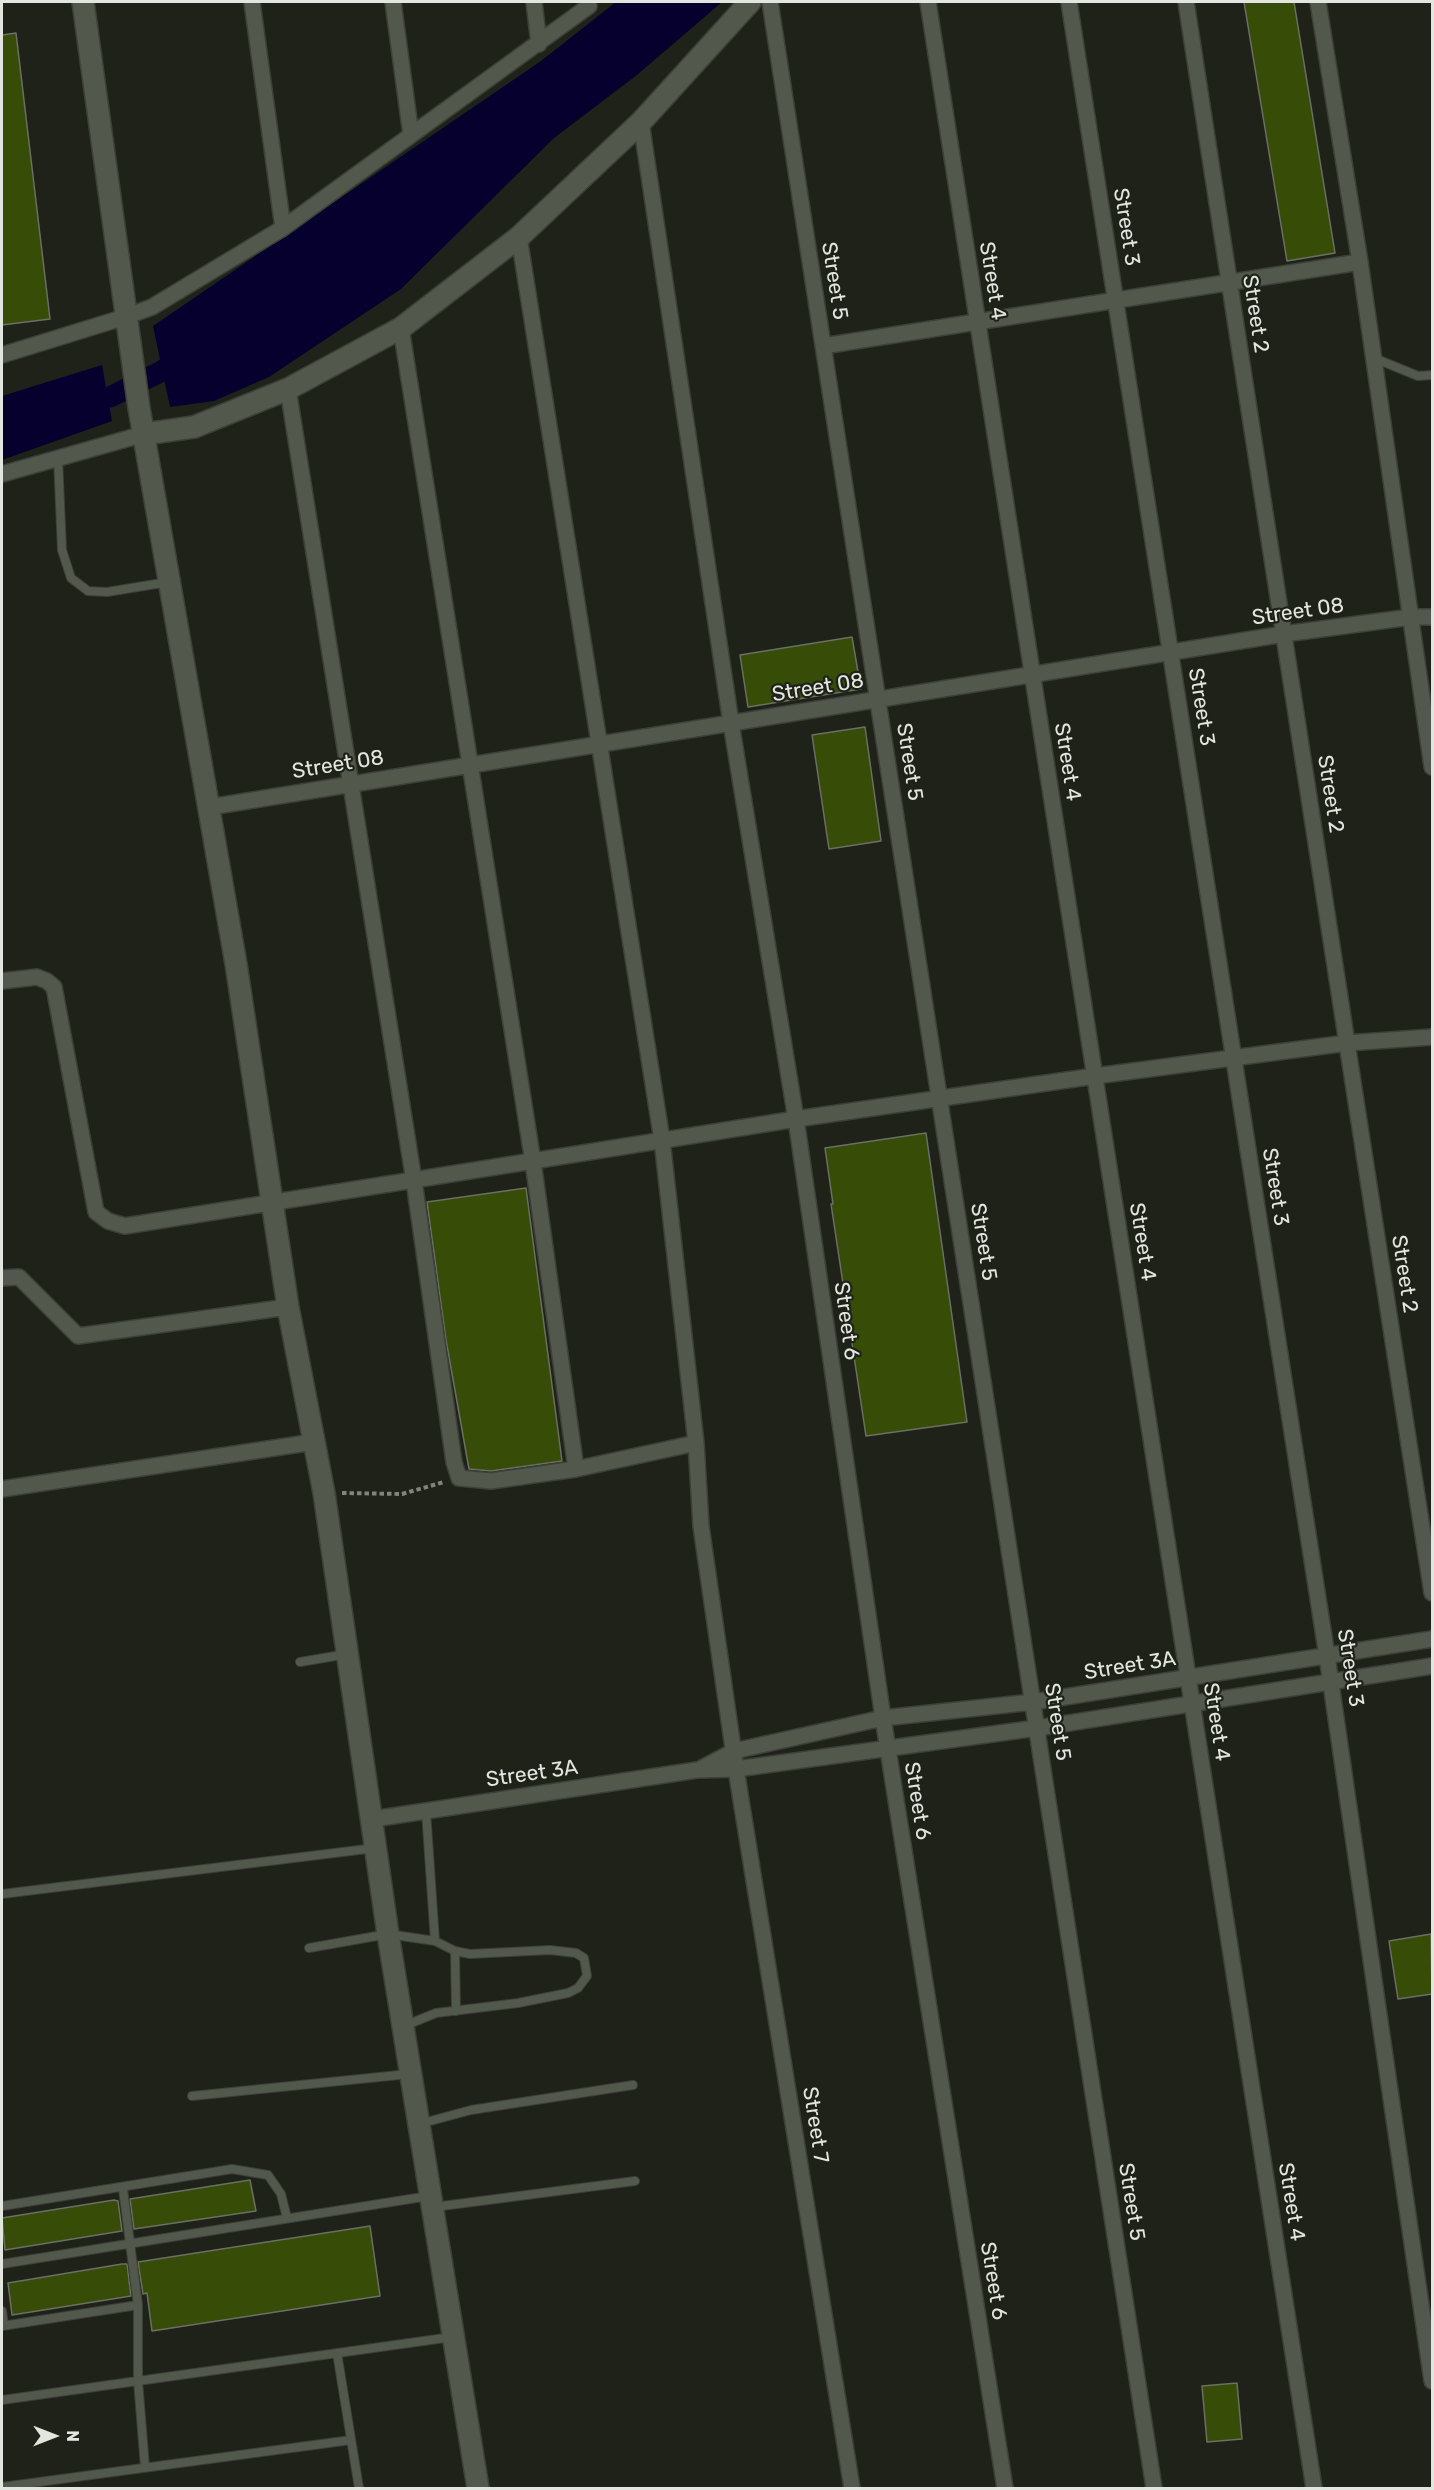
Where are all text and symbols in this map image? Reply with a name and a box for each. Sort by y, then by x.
street label: Street 3 [1107,186,1145,268]
street label: Street 5 [815,240,853,322]
street label: Street 4 [973,240,1011,322]
street label: Street 2 [1236,273,1274,355]
street label: Street 08 [1250,593,1346,631]
street label: Street 3 [1182,666,1220,748]
street label: Street 08 [770,668,866,708]
street label: Street 5 [890,721,928,803]
street label: Street 4 [1048,721,1086,803]
street label: Street 08 [290,745,386,785]
street label: Street 2 [1311,753,1349,835]
street label: Street 3 [1256,1146,1294,1228]
street label: Street 5 [964,1201,1002,1283]
street label: Street 4 [1123,1201,1161,1283]
street label: Street 2 [1385,1233,1423,1315]
street label: Street 6 [828,1280,864,1362]
street label: Street 3 [1331,1627,1369,1709]
street label: Street 3A [1082,1646,1178,1686]
street label: Street 5 [1038,1681,1076,1763]
street label: Street 4 [1197,1681,1235,1763]
street label: Street 3A [484,1755,580,1793]
street label: Street 6 [898,1760,936,1842]
street label: Street 7 [797,2085,833,2165]
street label: Street 5 [1112,2161,1150,2243]
street label: Street 4 [1272,2161,1310,2243]
street label: Street 6 [974,2240,1012,2322]
north arrow [24,2406,84,2466]
text: N [63,2430,82,2442]

